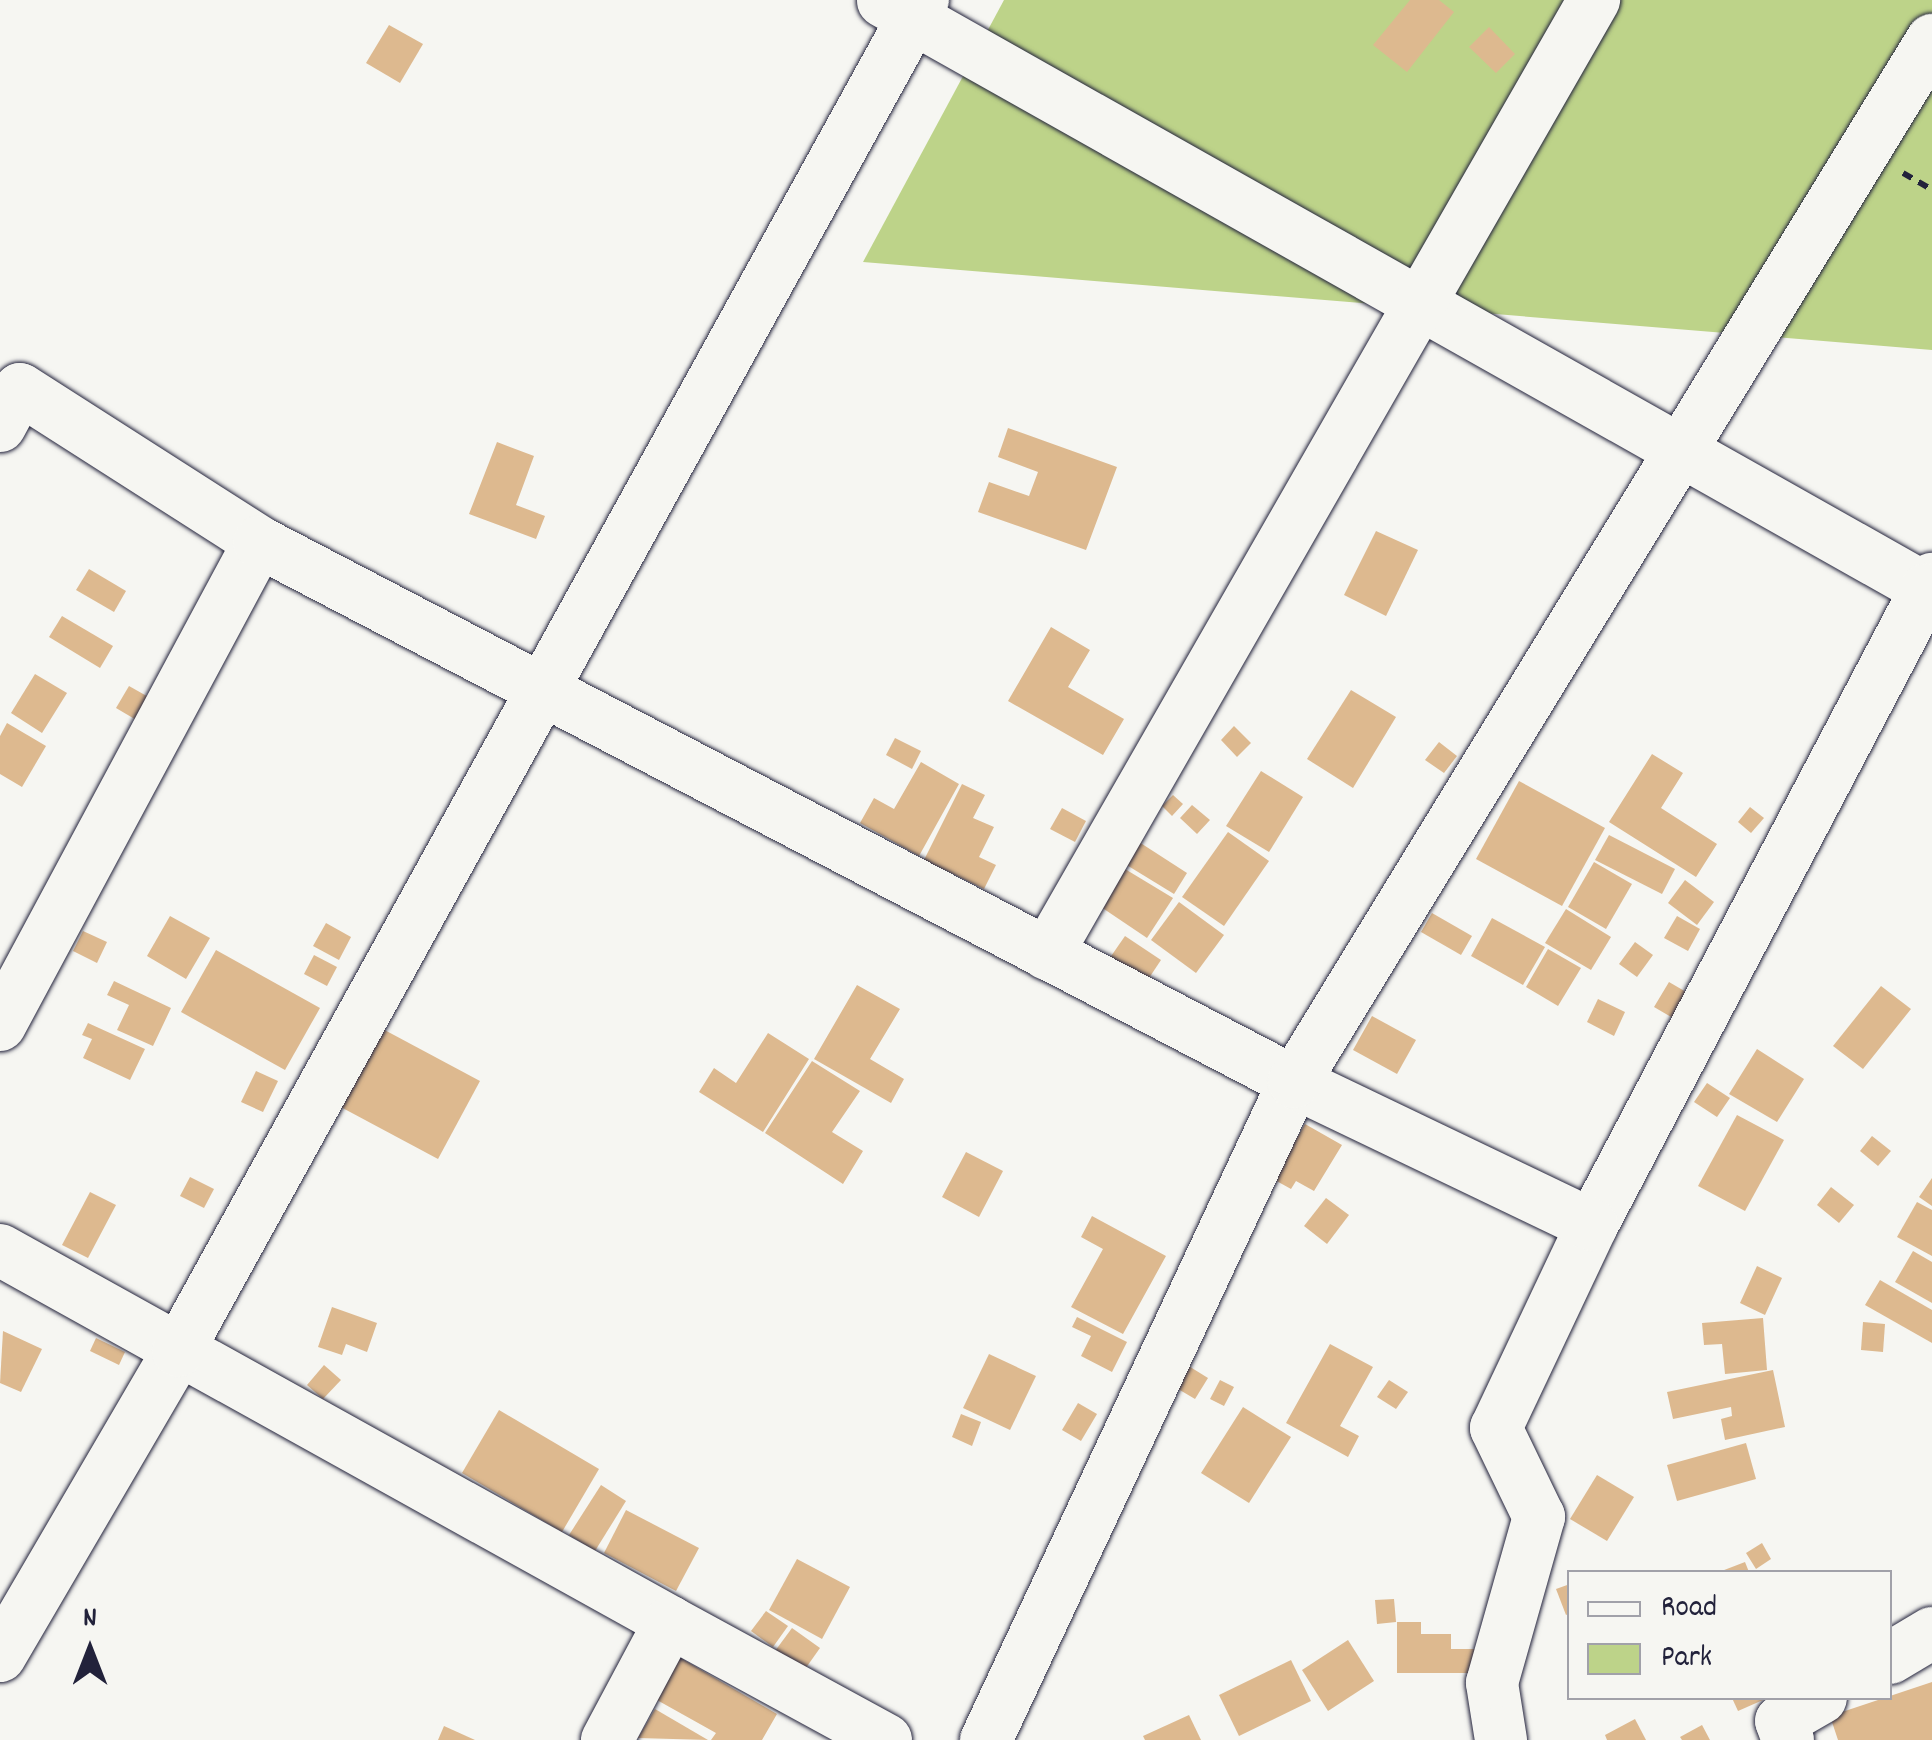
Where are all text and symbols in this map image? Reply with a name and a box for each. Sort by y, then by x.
legend [1567,1570,1892,1700]
text: Road [1661,1588,1717,1631]
north arrow [40,1600,140,1700]
text: N [83,1600,97,1640]
text: Park [1661,1638,1712,1681]

